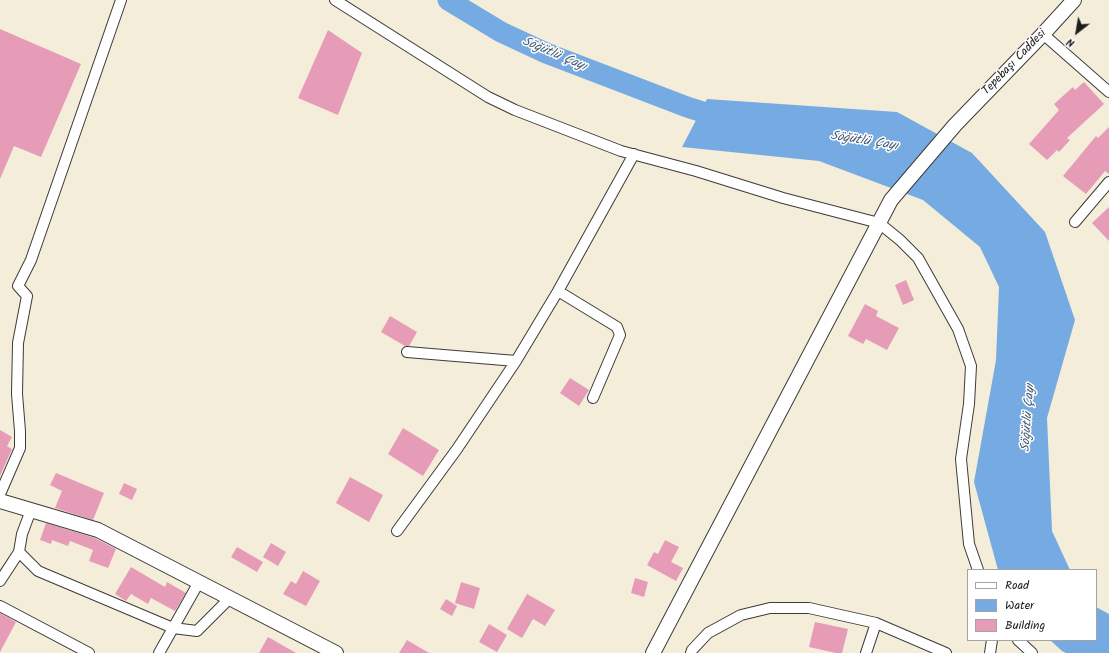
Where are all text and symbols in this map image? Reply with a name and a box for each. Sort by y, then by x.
north arrow [1057,12,1097,52]
street label: Tepebaşı Caddesi [980,27,1050,99]
text: N [1063,33,1078,52]
water label: Söğütlü Çayı [520,34,588,76]
water label: Söğütlü Çayı [829,129,899,155]
water label: Söğütlü Çayı [1019,383,1039,453]
legend [967,569,1097,641]
text: Road [1005,576,1029,595]
text: Water [1005,596,1034,615]
text: Building [1005,616,1045,635]

